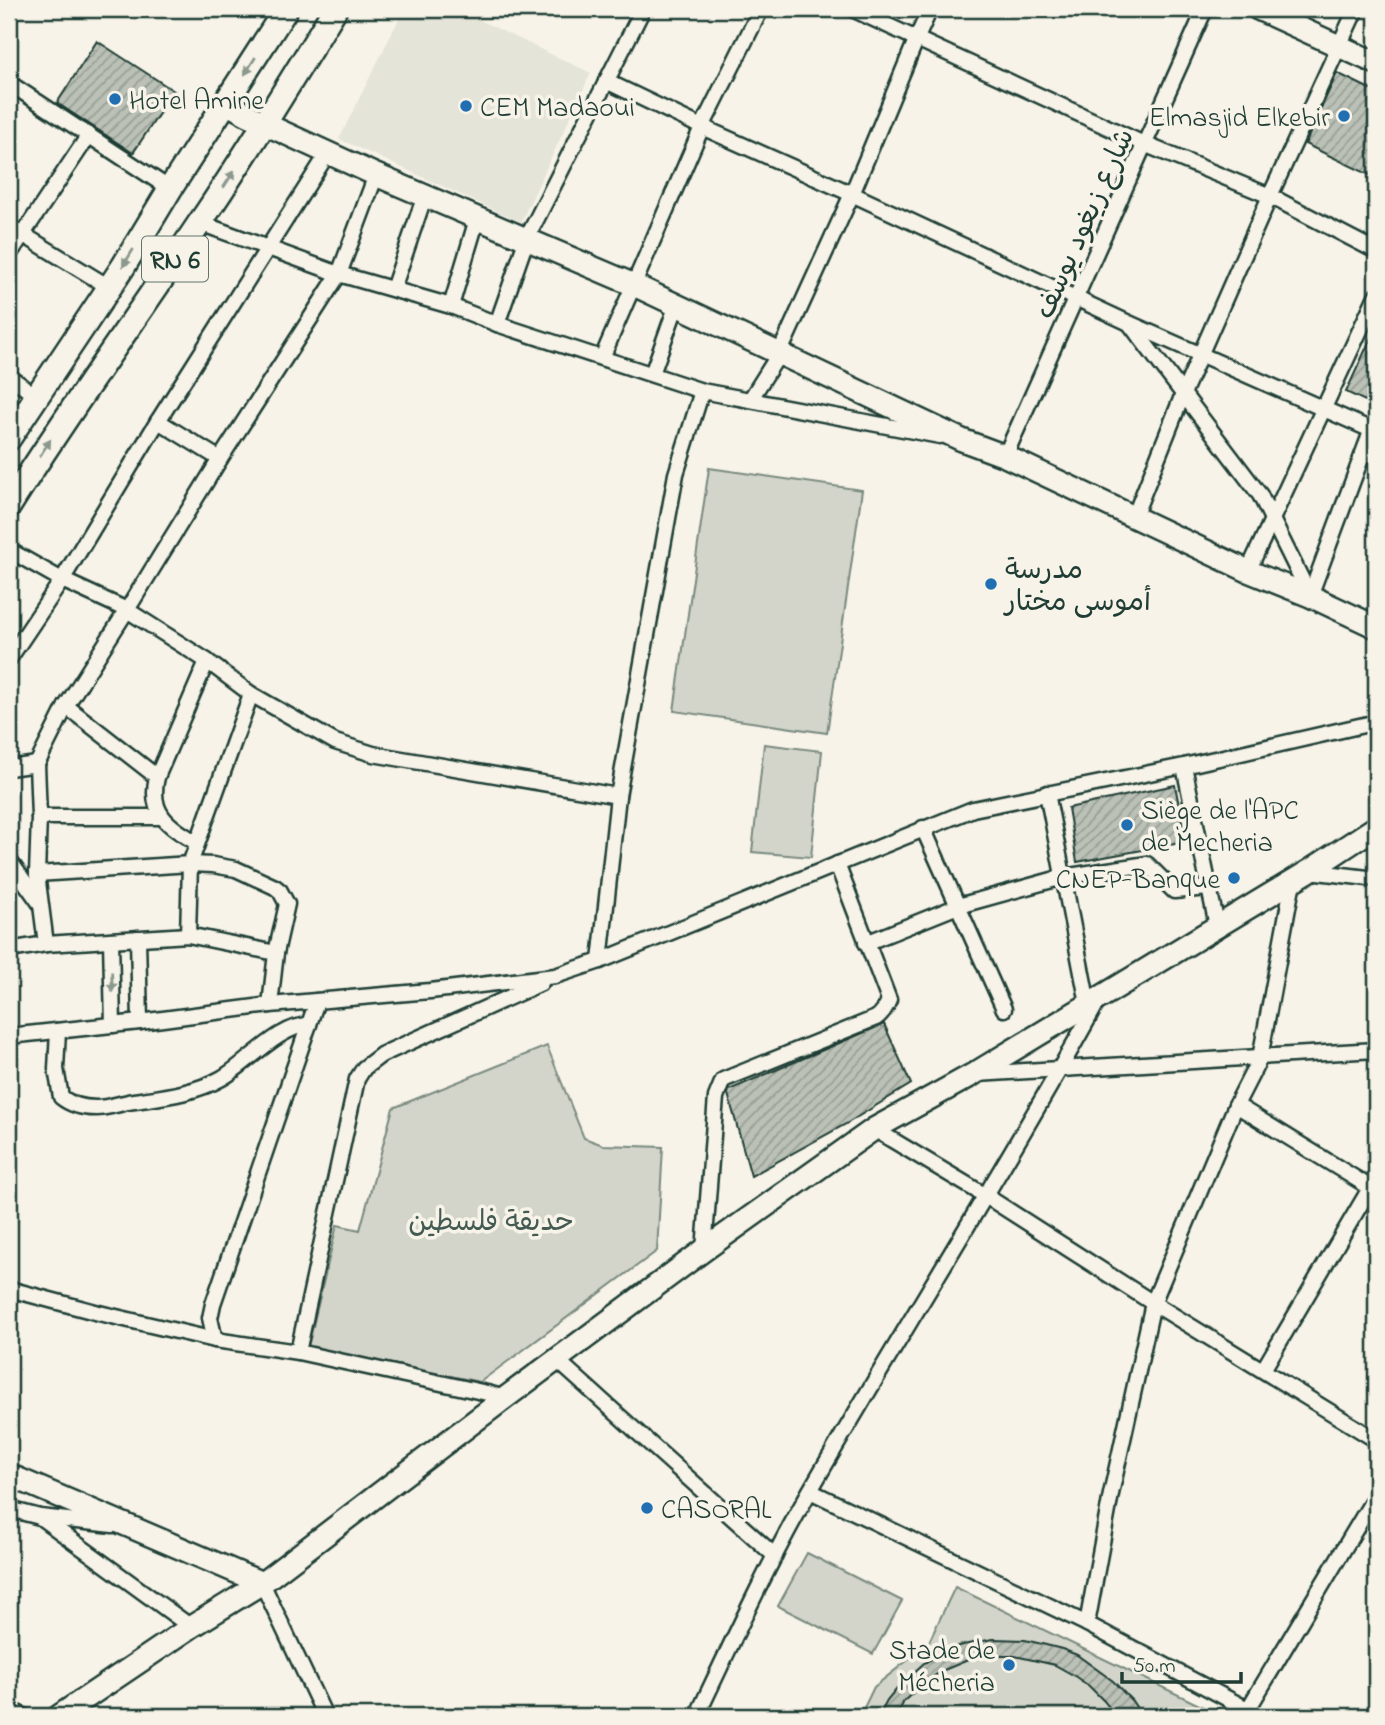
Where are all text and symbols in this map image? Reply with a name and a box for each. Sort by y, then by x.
one-way arrow [243,57,256,76]
place label: Hotel Amine [129,82,264,123]
place label: CEM Madaoui [480,89,635,130]
marker: Hotel Amine [107,91,123,107]
marker: CEM Madaoui [458,98,474,114]
place label: Elmasjid Elkebir [1149,99,1330,140]
marker: Elmasjid Elkebir [1336,108,1352,124]
street label: شارع زيغود يوسف [1026,123,1147,326]
one-way arrow [222,170,235,189]
road number: RN 6 [142,236,208,282]
one-way arrow [121,249,134,268]
one-way arrow [39,438,52,458]
place label: مدرسة أموسى مختار [1003,551,1151,624]
marker: مدرسة أموسى مختار [983,576,999,592]
place label: Siège de l'APC de Mecheria [1141,792,1299,865]
marker: Siège de l'APC de Mecheria [1119,817,1135,833]
place label: CNEP-Banque [1056,861,1220,902]
marker: CNEP-Banque [1226,870,1242,886]
one-way arrow [106,972,118,994]
park label: حديقة فلسطين [408,1203,574,1244]
place label: CASORAL [661,1491,772,1532]
marker: CASORAL [639,1500,655,1516]
place label: Stade de Mécheria [889,1632,995,1705]
scale bar [1122,1641,1242,1685]
text: 50 m [1133,1652,1176,1682]
marker: Stade de Mécheria [1001,1657,1017,1673]

